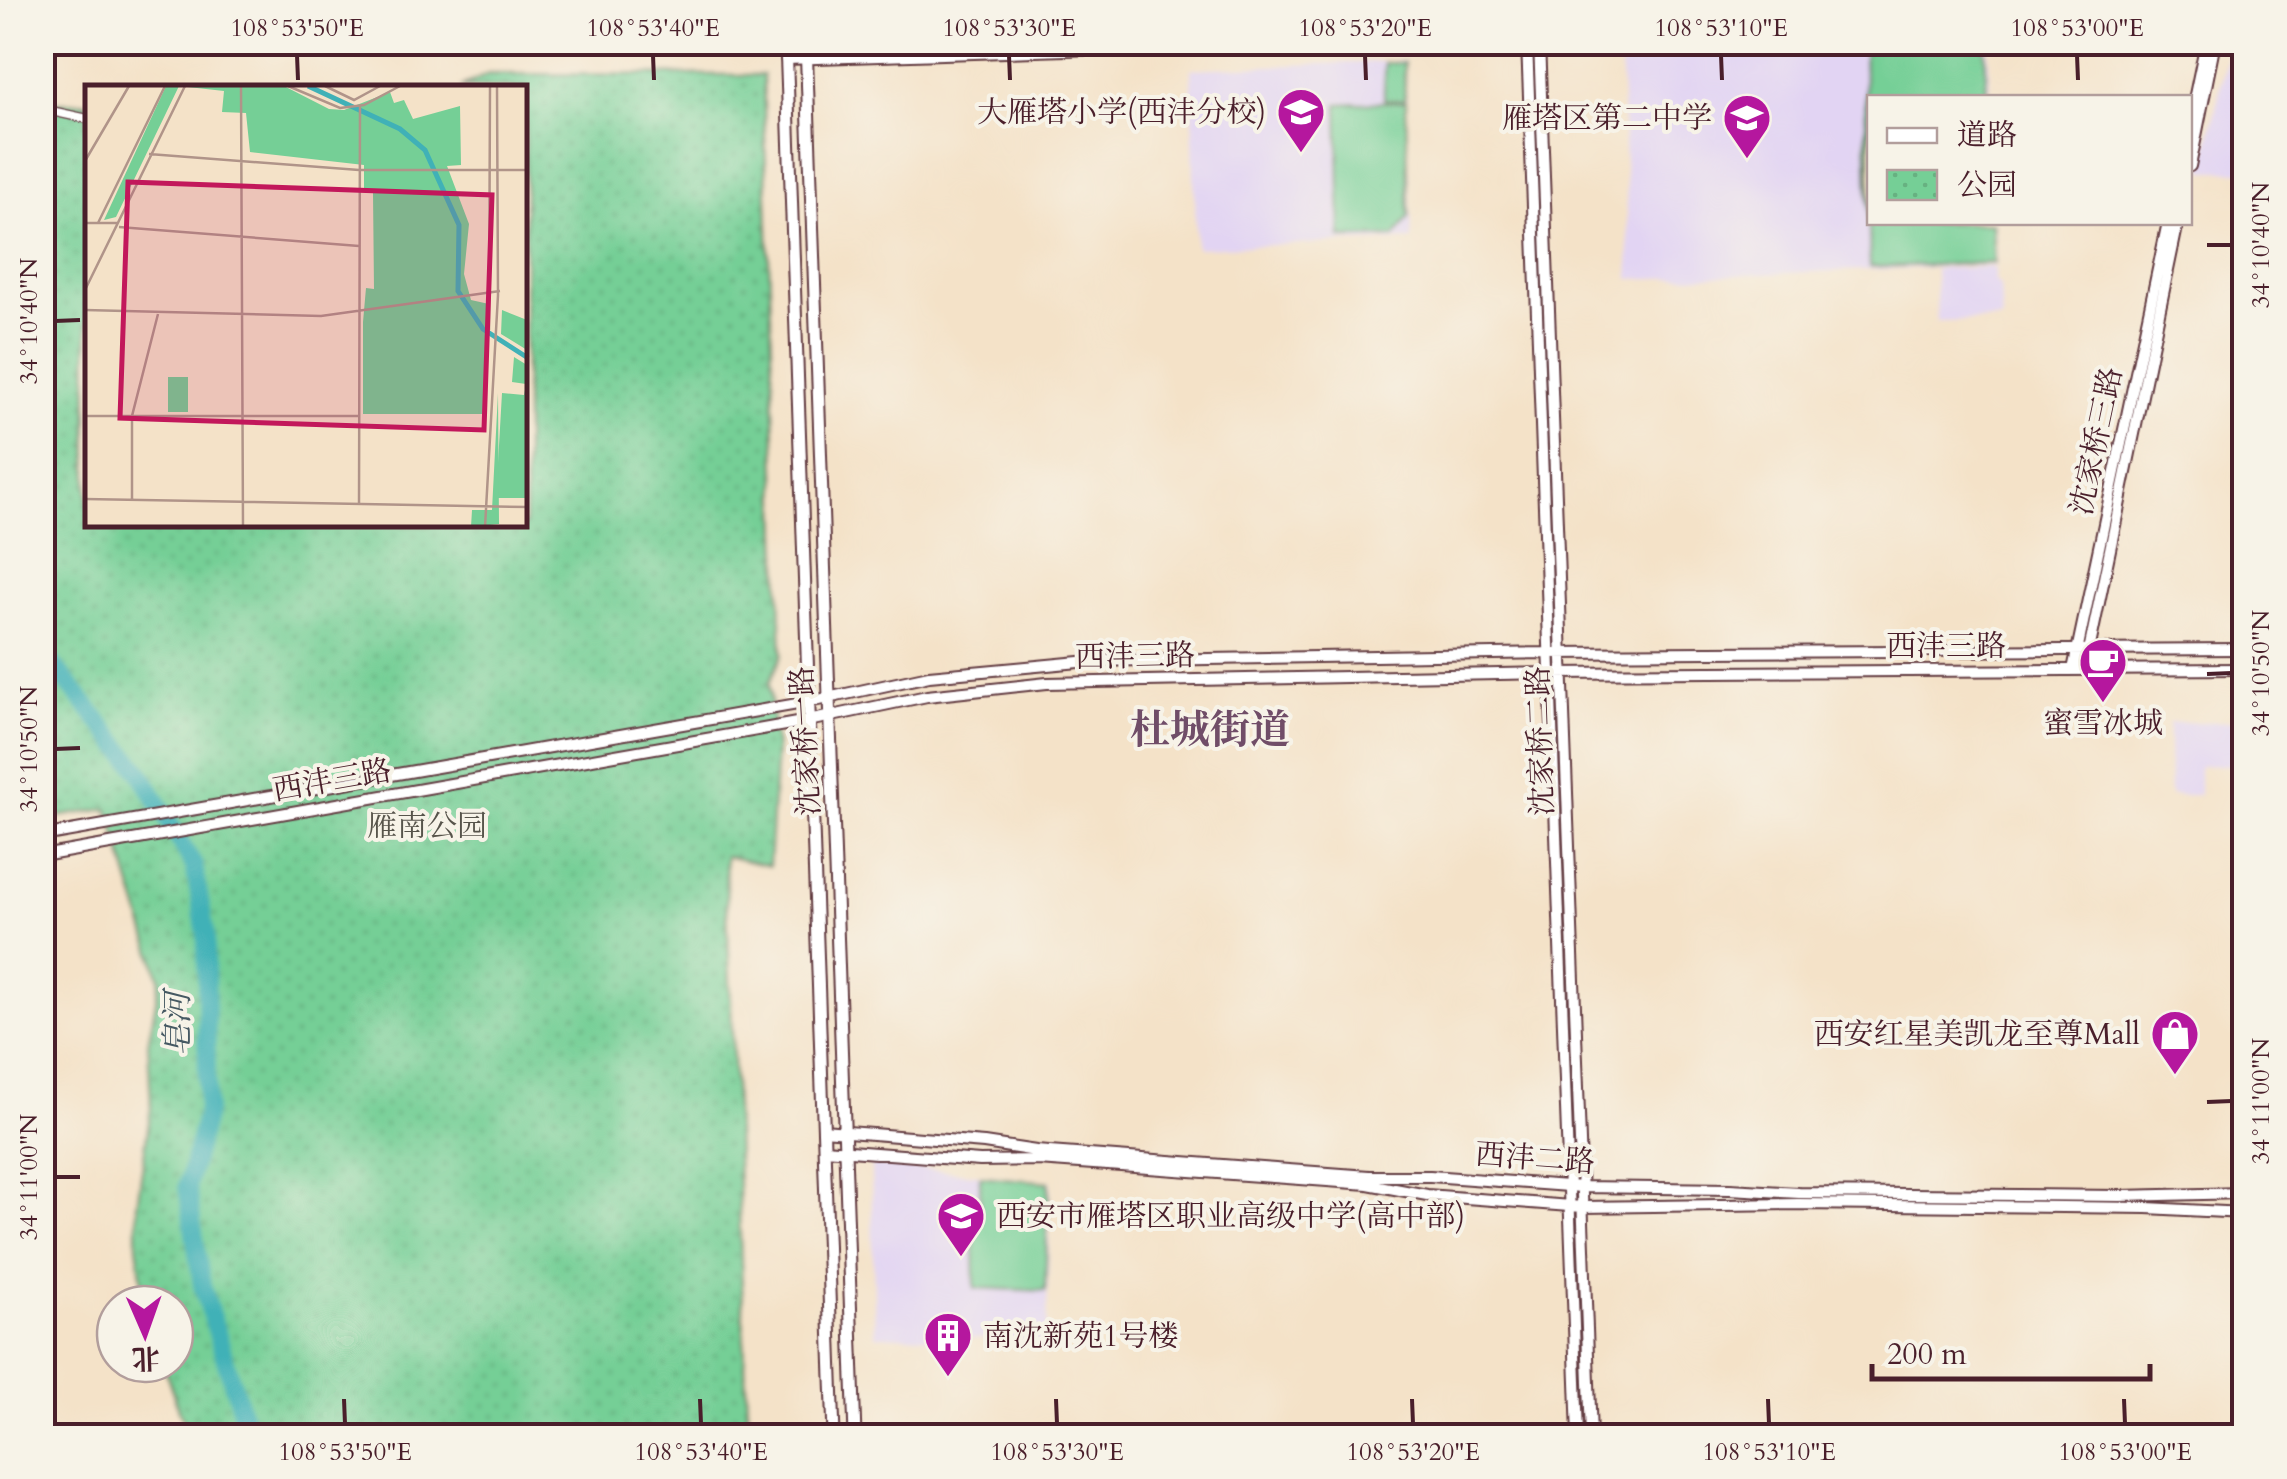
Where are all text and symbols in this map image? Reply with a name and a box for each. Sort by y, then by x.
text: 108°53'50"E [230,11,364,45]
text: 108°53'40"E [586,11,720,45]
text: 108°53'30"E [942,11,1076,45]
text: 108°53'20"E [1298,11,1432,45]
text: 108°53'10"E [1654,11,1788,45]
text: 108°53'00"E [2010,11,2144,45]
inset map [85,85,528,528]
school or university icon: 大雁塔小学(西沣分校) [1275,86,1327,154]
place label: 大雁塔小学(西沣分校) [977,92,1266,133]
school or university icon: 雁塔区第二中学 [1721,92,1773,160]
legend [1867,95,2192,225]
place label: 雁塔区第二中学 [1502,98,1712,139]
text: 道路 [1957,115,2017,156]
text: 公园 [1957,165,2017,206]
text: 34°10'40"N [2244,182,2278,308]
text: 34°10'40"N [12,258,46,384]
street label: 沈家桥三路 [2061,363,2132,519]
text: 34°10'50"N [2244,610,2278,736]
street label: 西沣三路 [1886,626,2006,667]
street label: 西沣三路 [1075,635,1195,678]
cafe icon: 蜜雪冰城 [2077,636,2129,704]
street label: 沈家桥一路 [781,665,830,817]
street label: 沈家桥二路 [1517,665,1564,817]
text: 34°10'50"N [12,686,46,812]
district label: 杜城街道 [1130,703,1290,758]
place label: 蜜雪冰城 [2043,703,2163,744]
street label: 西沣三路 [269,750,395,811]
park label: 雁南公园 [367,806,487,847]
water label: 皂河 [156,987,200,1056]
shop icon: 西安红星美凯龙至尊Mall [2149,1008,2201,1076]
place label: 西安红星美凯龙至尊Mall [1814,1014,2140,1055]
text: 34°11'00"N [2244,1038,2278,1164]
text: 34°11'00"N [12,1114,46,1240]
street label: 西沣二路 [1474,1134,1596,1183]
school or university icon: 西安市雁塔区职业高级中学(高中部) [935,1190,987,1258]
place label: 西安市雁塔区职业高级中学(高中部) [996,1196,1465,1237]
north arrow [95,1284,195,1384]
building icon: 南沈新苑1号楼 [922,1310,974,1378]
place label: 南沈新苑1号楼 [983,1316,1178,1357]
scale bar [1872,1319,2150,1381]
text: 200 m [1887,1334,1967,1375]
text: 北 [131,1339,160,1377]
text: 108°53'50"E [278,1435,412,1469]
text: 108°53'40"E [634,1435,768,1469]
text: 108°53'30"E [990,1435,1124,1469]
text: 108°53'20"E [1346,1435,1480,1469]
text: 108°53'10"E [1702,1435,1836,1469]
text: 108°53'00"E [2058,1435,2192,1469]

